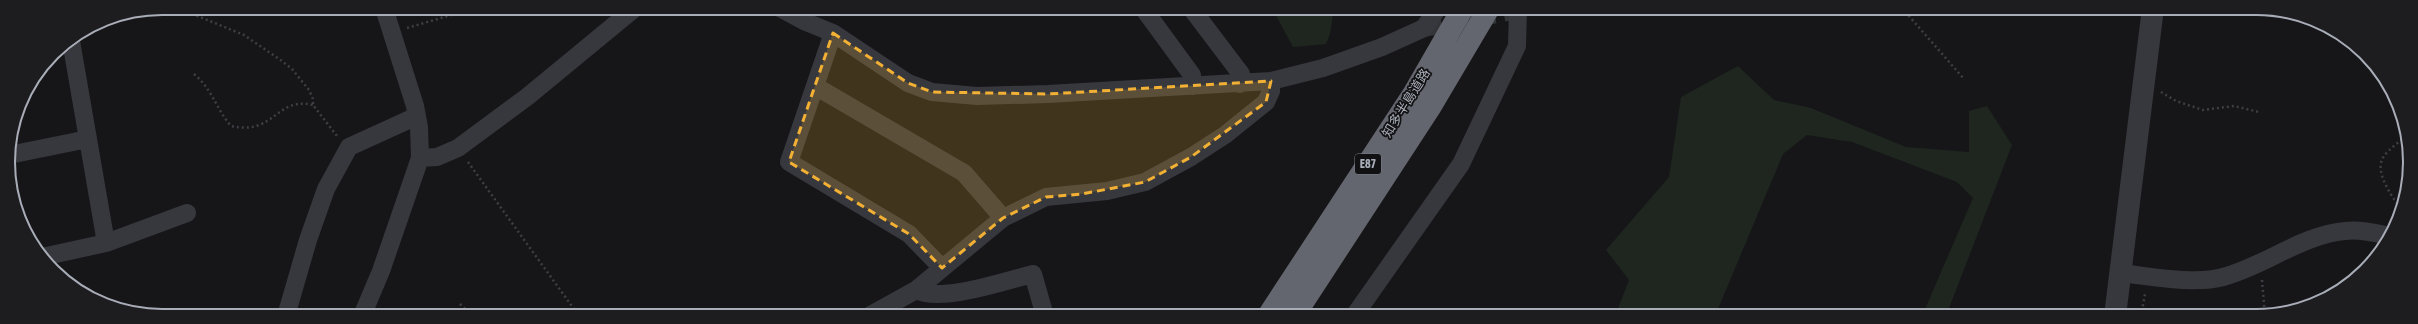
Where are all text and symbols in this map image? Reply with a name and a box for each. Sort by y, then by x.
street label: 知多半島道路 [1379,66,1433,140]
road number: E87 [1355,154,1381,174]

